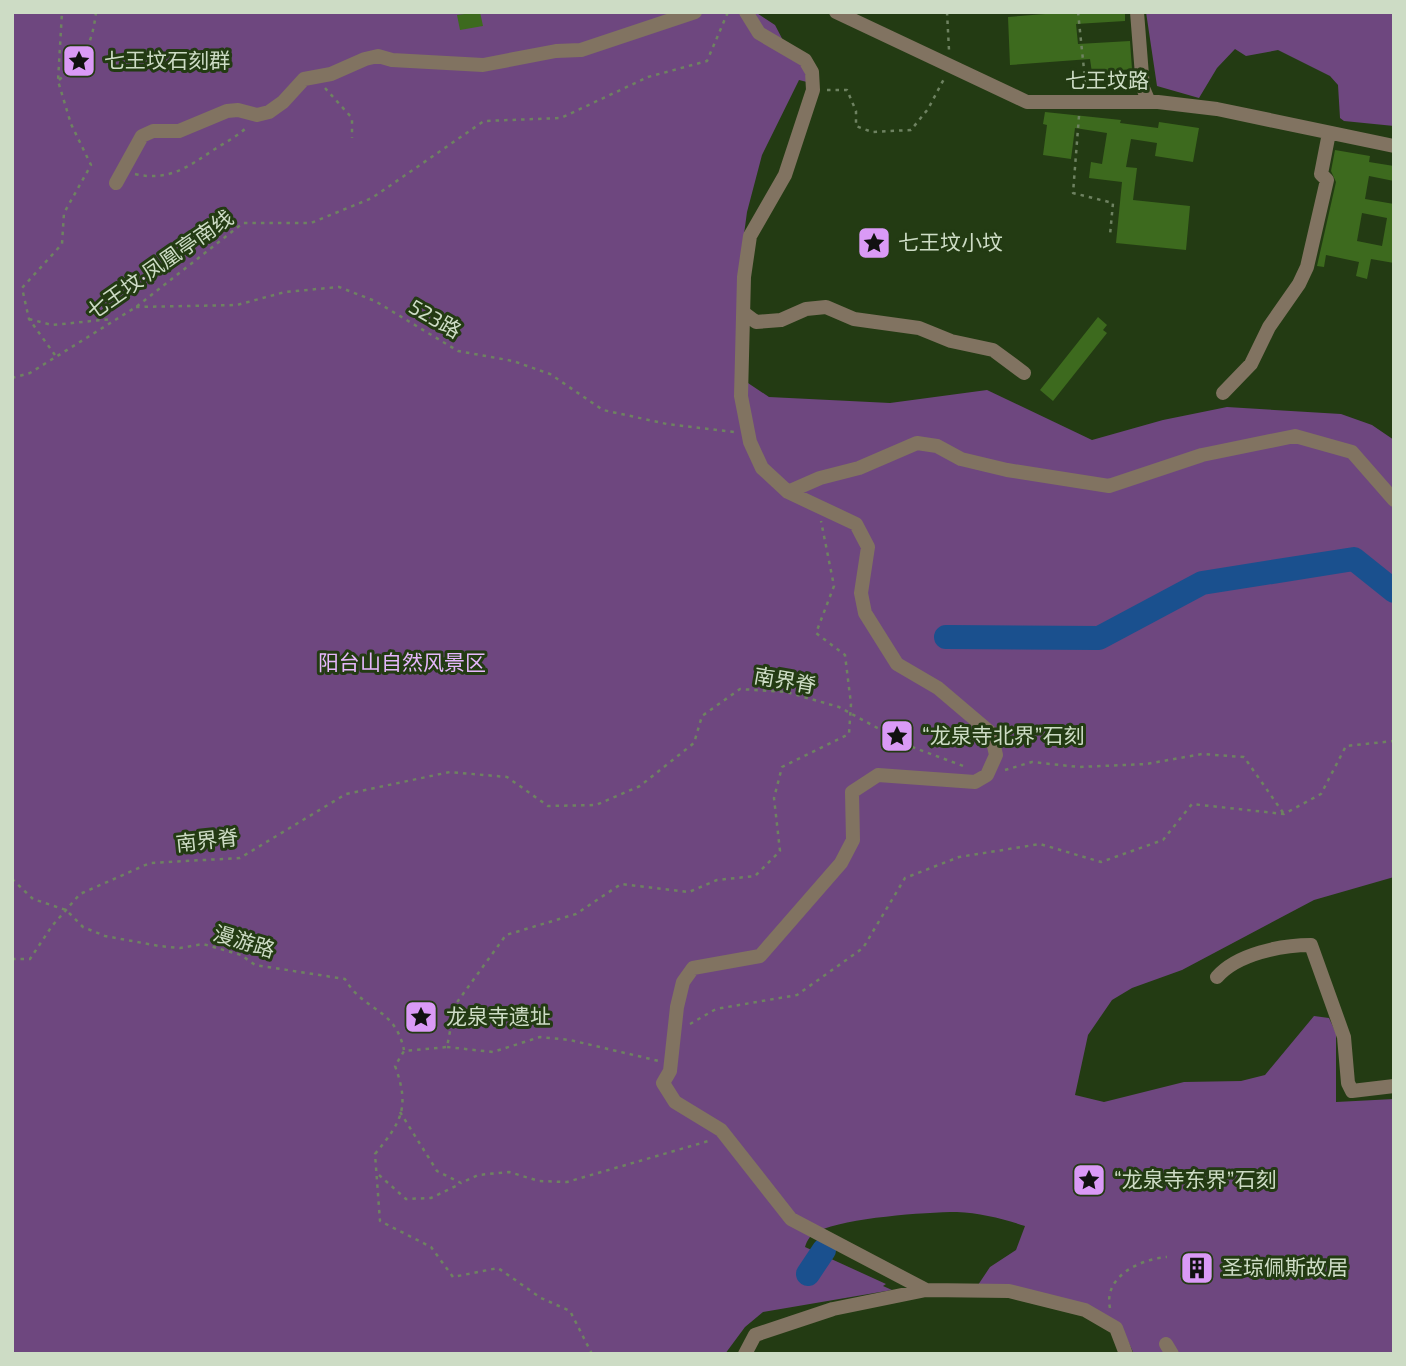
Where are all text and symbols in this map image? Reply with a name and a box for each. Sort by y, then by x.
place icon: 七王坟石刻群 [60,42,98,80]
place label: 七王坟石刻群 [104,47,230,72]
street label: 七王坟路 [1065,67,1149,92]
street label: 七王坟·凤凰亭南线 [81,204,237,324]
place icon: 七王坟小坟 [855,224,893,262]
place label: 七王坟小坟 [898,229,1003,254]
street label: 523路 [405,293,466,342]
park label: 阳台山自然风景区 [318,649,486,674]
street label: 南界脊 [752,662,818,697]
place icon: “龙泉寺北界”石刻 [878,717,916,755]
place label: “龙泉寺北界”石刻 [922,722,1084,747]
street label: 南界脊 [174,824,239,855]
street label: 漫游路 [211,919,278,962]
place icon: 龙泉寺遗址 [402,998,440,1036]
place label: 龙泉寺遗址 [446,1003,551,1028]
place icon: “龙泉寺东界”石刻 [1070,1161,1108,1199]
place label: “龙泉寺东界”石刻 [1114,1166,1276,1191]
building icon: 圣琼佩斯故居 [1178,1249,1216,1287]
place label: 圣琼佩斯故居 [1222,1254,1348,1279]

